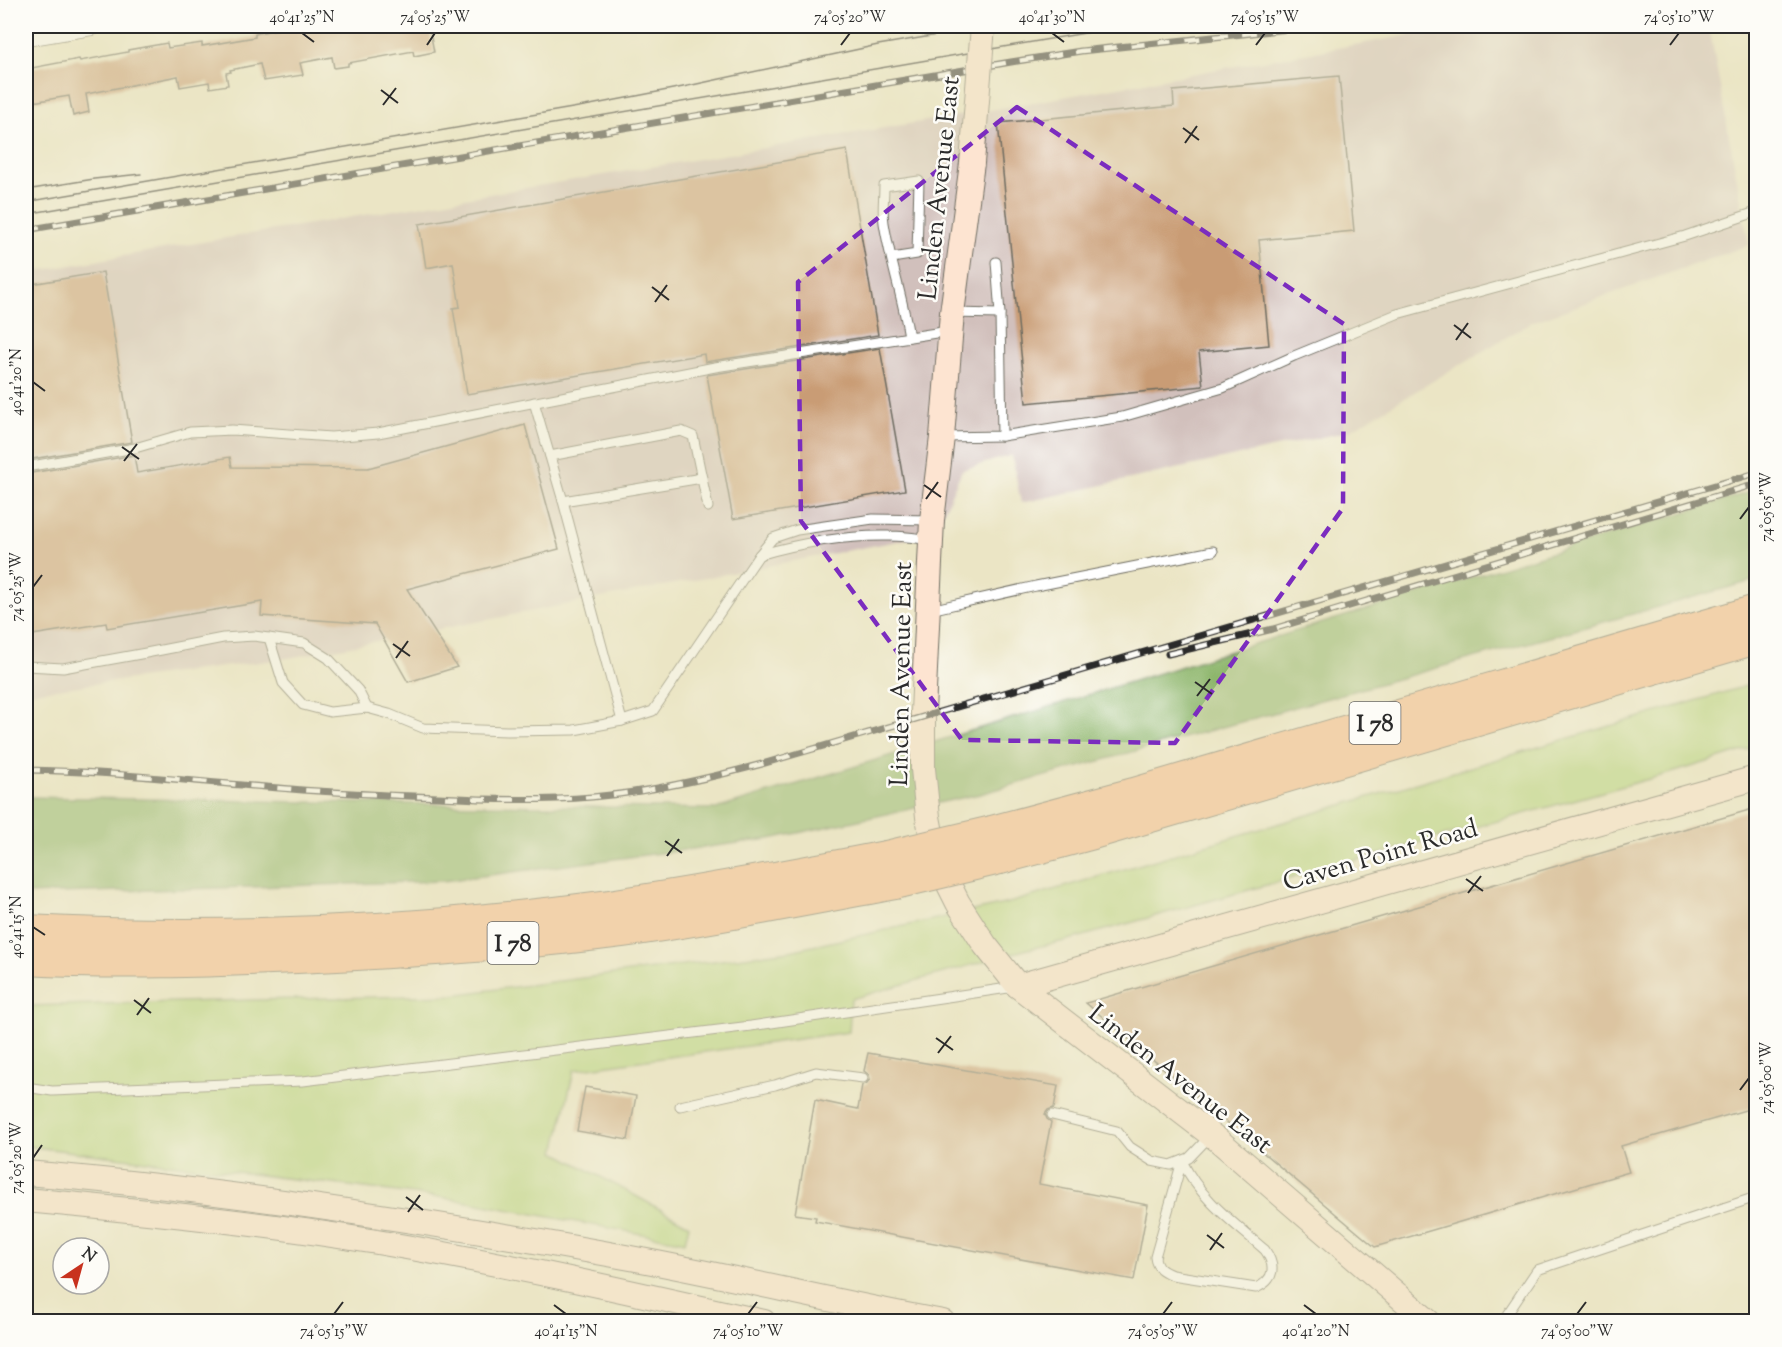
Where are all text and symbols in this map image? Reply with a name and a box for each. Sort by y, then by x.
text: 40°41'25"N [270,8,335,29]
text: 74°05'25"W [400,8,470,29]
text: 74°05'20"W [814,8,886,29]
text: 40°41'30"N [1019,8,1085,29]
text: 74°05'15"W [1231,8,1299,29]
text: 74°05'10"W [1644,8,1714,29]
street label: Linden Avenue East [910,74,971,302]
text: 40°41'20"N [7,348,28,416]
text: 74°05'05"W [1757,472,1778,542]
text: 74°05'25"W [7,552,28,622]
street label: Linden Avenue East [882,561,923,787]
road number: I 78 [1350,702,1400,744]
street label: Caven Point Road [1279,811,1483,902]
text: 40°41'15"N [7,895,28,959]
road number: I 78 [488,922,538,964]
street label: Linden Avenue East [1079,996,1280,1164]
text: 74°05'00"W [1757,1042,1778,1114]
text: 74°05'20"W [7,1122,28,1194]
north arrow [51,1236,111,1296]
text: N [76,1243,100,1269]
text: 74°05'15"W [300,1322,368,1343]
text: 40°41'15"N [534,1322,598,1343]
text: 74°05'10"W [713,1322,783,1343]
text: 74°05'05"W [1128,1322,1198,1343]
text: 40°41'20"N [1282,1322,1350,1343]
text: 74°05'00"W [1541,1322,1613,1343]

